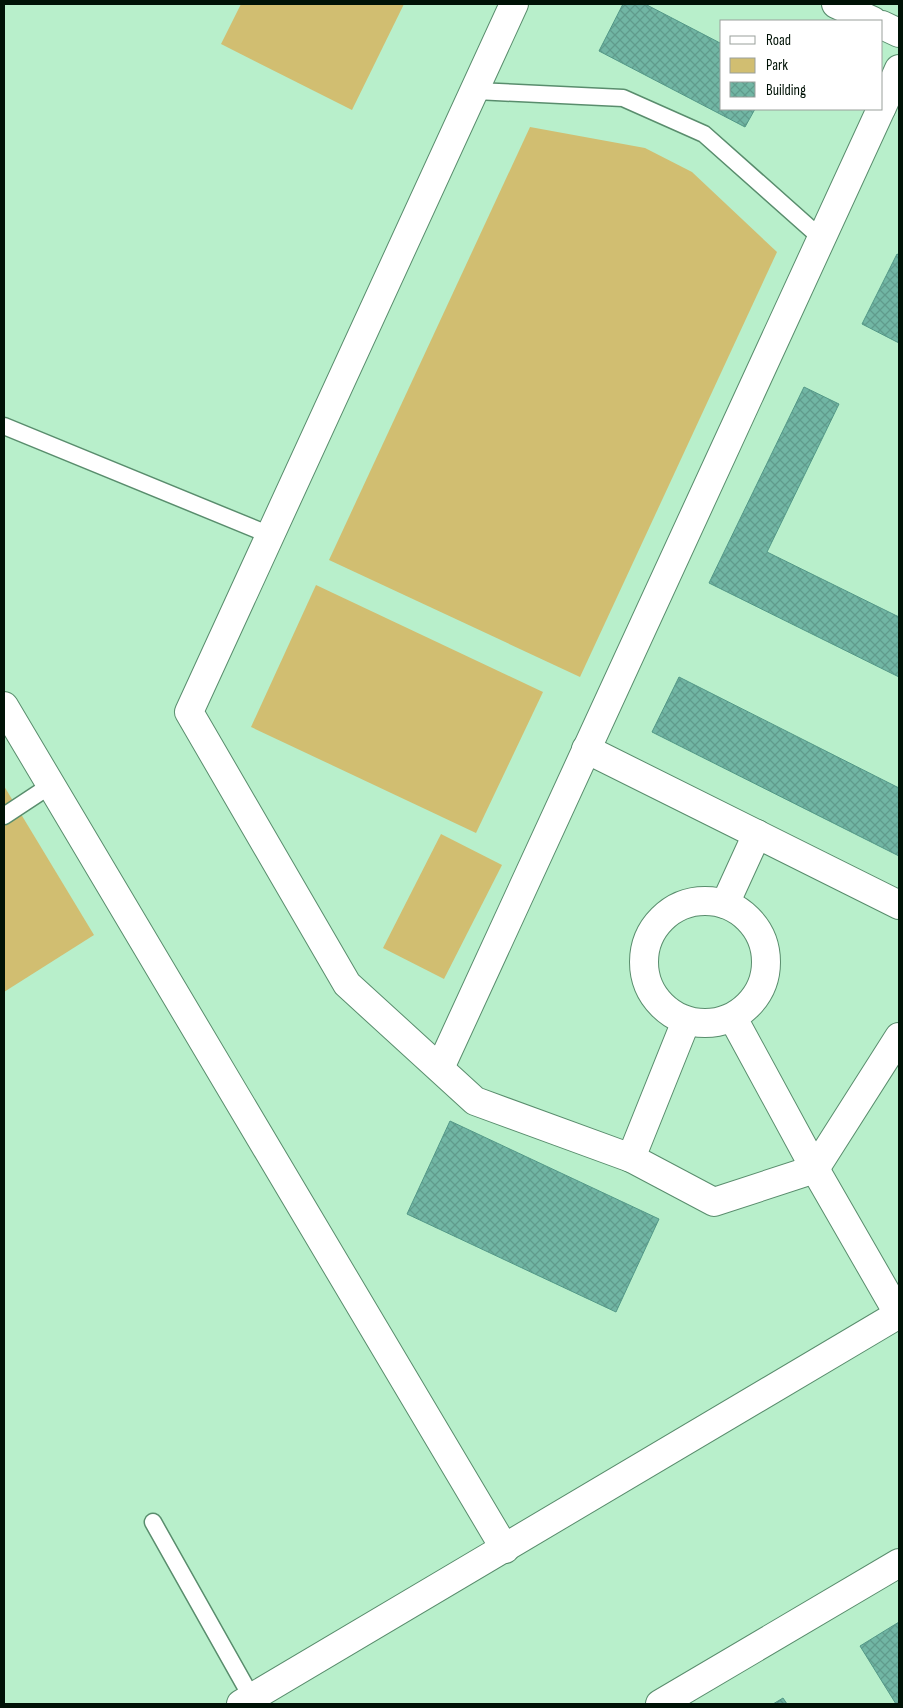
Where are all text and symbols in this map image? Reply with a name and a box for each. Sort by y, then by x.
legend [720,20,883,110]
text: Road [766,31,791,50]
text: Park [766,56,788,75]
text: Building [766,81,806,100]

